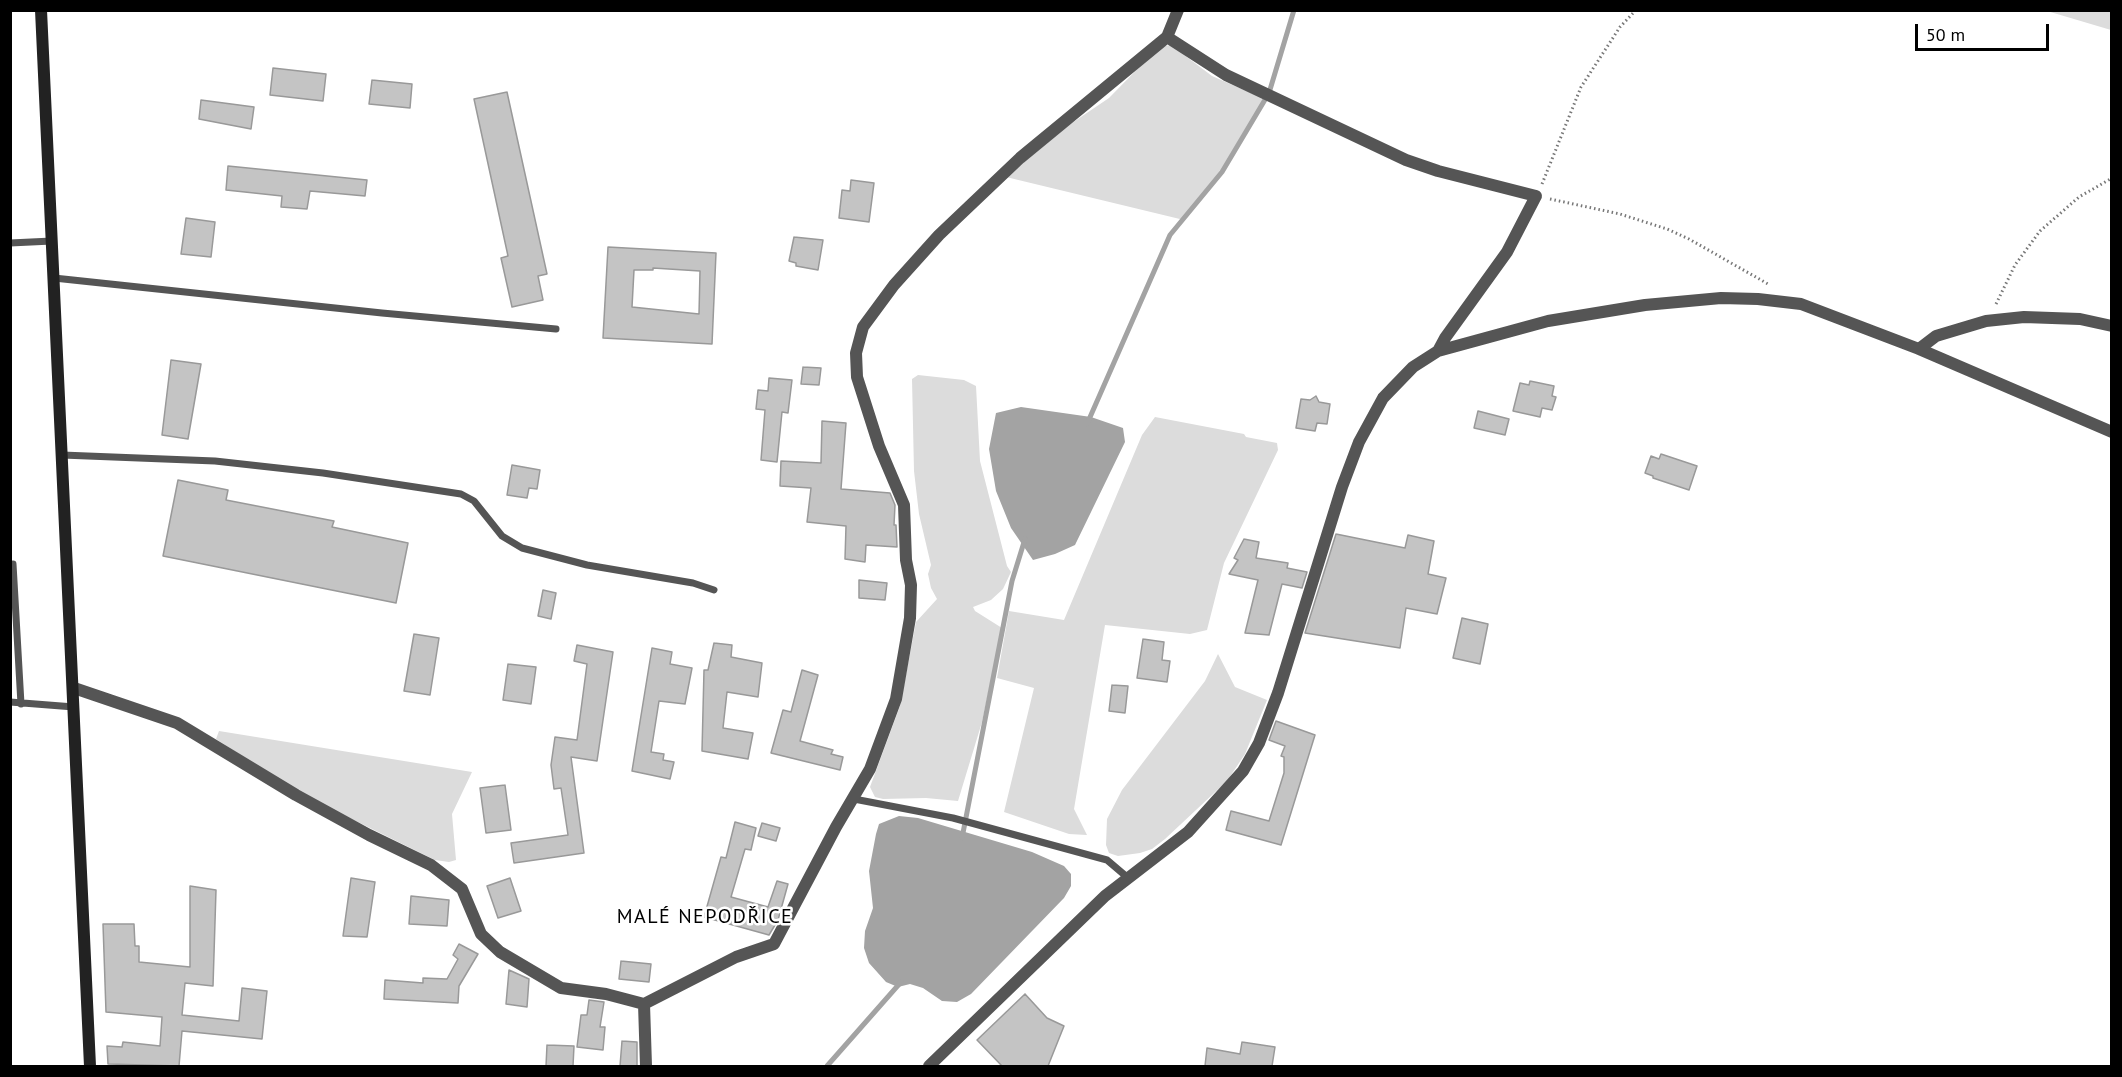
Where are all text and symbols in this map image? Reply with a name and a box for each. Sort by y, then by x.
scale bar [1918,12,2052,50]
text: 50 m [1926,23,1965,46]
district label: MALÉ NEPODŘICE [617,905,793,929]

